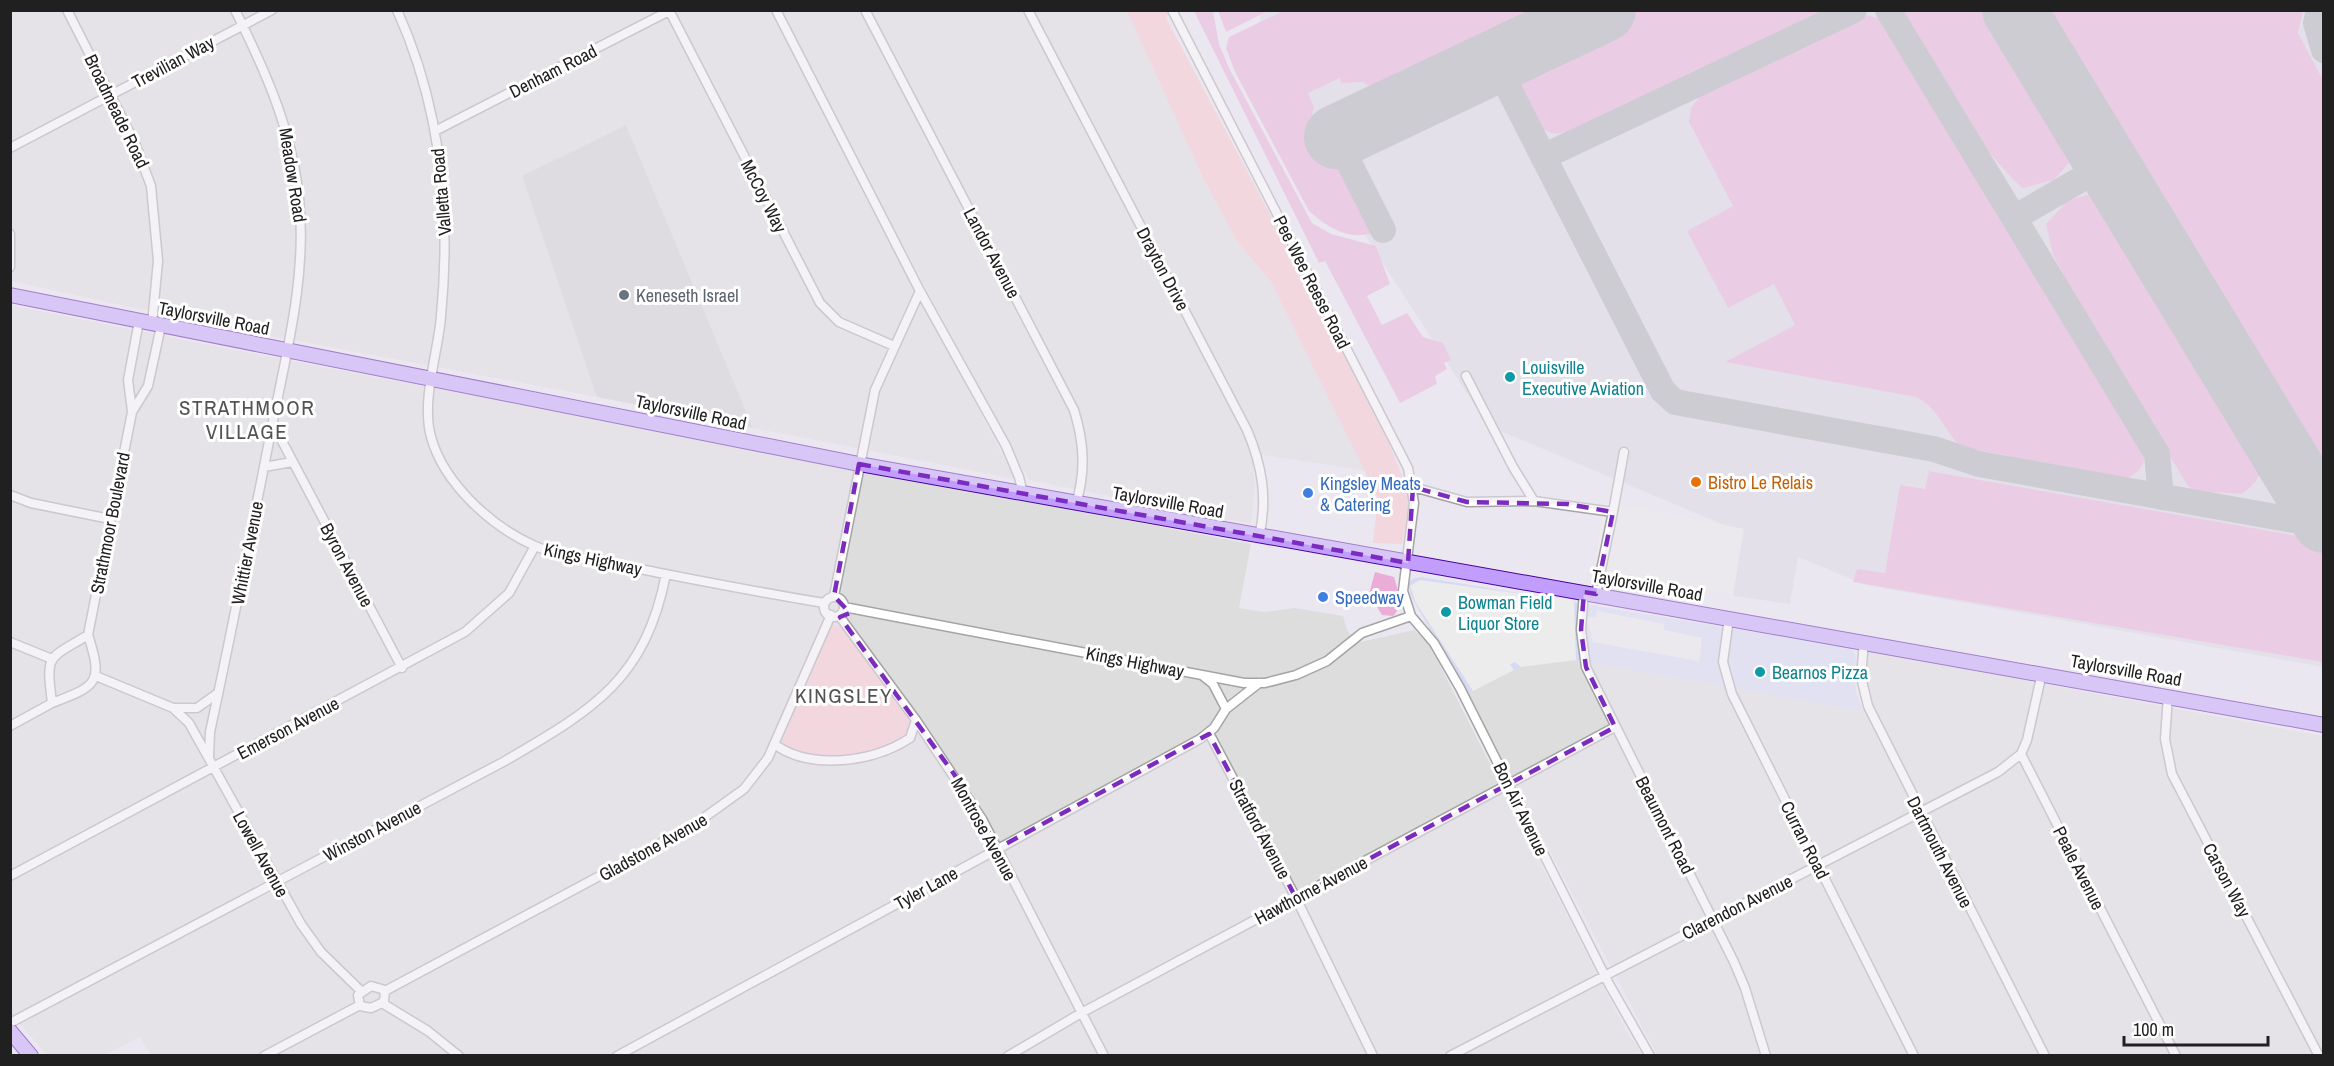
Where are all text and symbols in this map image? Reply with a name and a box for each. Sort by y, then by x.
street label: Trevilian Way [127,30,219,94]
street label: Denham Road [505,38,601,104]
street label: Broadmeade Road [79,50,155,172]
street label: Meadow Road [273,126,313,224]
street label: Valletta Road [425,147,457,237]
street label: McCoy Way [735,155,793,237]
street label: Landor Avenue [958,203,1026,303]
street label: Pee Wee Reese Road [1268,211,1356,353]
street label: Drayton Drive [1131,223,1195,315]
place label: Keneseth Israel [636,283,739,308]
marker: Keneseth Israel [617,288,631,302]
street label: Taylorsville Road [156,295,272,341]
place label: Louisville Executive Aviation [1522,355,1644,401]
marker: Louisville Executive Aviation [1503,370,1517,384]
street label: Taylorsville Road [633,388,749,436]
district label: STRATHMOOR VILLAGE [179,393,315,446]
street label: Strathmoor Boulevard [84,450,136,596]
place label: Bistro Le Relais [1708,470,1813,495]
place label: Kingsley Meats & Catering [1320,471,1421,517]
marker: Bistro Le Relais [1689,475,1703,489]
street label: Taylorsville Road [1110,480,1226,524]
marker: Kingsley Meats & Catering [1301,486,1315,500]
street label: Whittier Avenue [225,499,269,607]
street label: Byron Avenue [314,519,380,611]
street label: Kings Highway [542,536,645,582]
street label: Taylorsville Road [1589,563,1705,607]
place label: Speedway [1335,585,1405,610]
marker: Speedway [1316,590,1330,604]
place label: Bowman Field Liquor Store [1458,590,1552,636]
marker: Bowman Field Liquor Store [1439,605,1453,619]
street label: Kings Highway [1084,640,1187,684]
street label: Taylorsville Road [2068,648,2184,692]
place label: Bearnos Pizza [1772,660,1868,685]
marker: Bearnos Pizza [1753,665,1767,679]
district label: KINGSLEY [795,681,893,710]
street label: Emerson Avenue [233,691,343,765]
street label: Bon Air Avenue [1488,758,1554,860]
street label: Beaumont Road [1630,772,1700,878]
street label: Montrose Avenue [945,773,1023,885]
street label: Stratford Avenue [1223,775,1297,883]
street label: Dartmouth Avenue [1901,792,1979,912]
street label: Winston Avenue [319,795,425,867]
street label: Curran Road [1775,797,1835,883]
street label: Lowell Avenue [227,806,295,902]
street label: Gladstone Avenue [594,807,712,887]
street label: Peale Avenue [2047,822,2111,914]
street label: Carson Way [2197,839,2257,922]
street label: Hawthorne Avenue [1250,850,1372,930]
street label: Tyler Lane [890,860,962,916]
street label: Clarendon Avenue [1677,868,1797,946]
scale bar [2124,1009,2268,1047]
text: 100 m [2133,1017,2174,1042]

